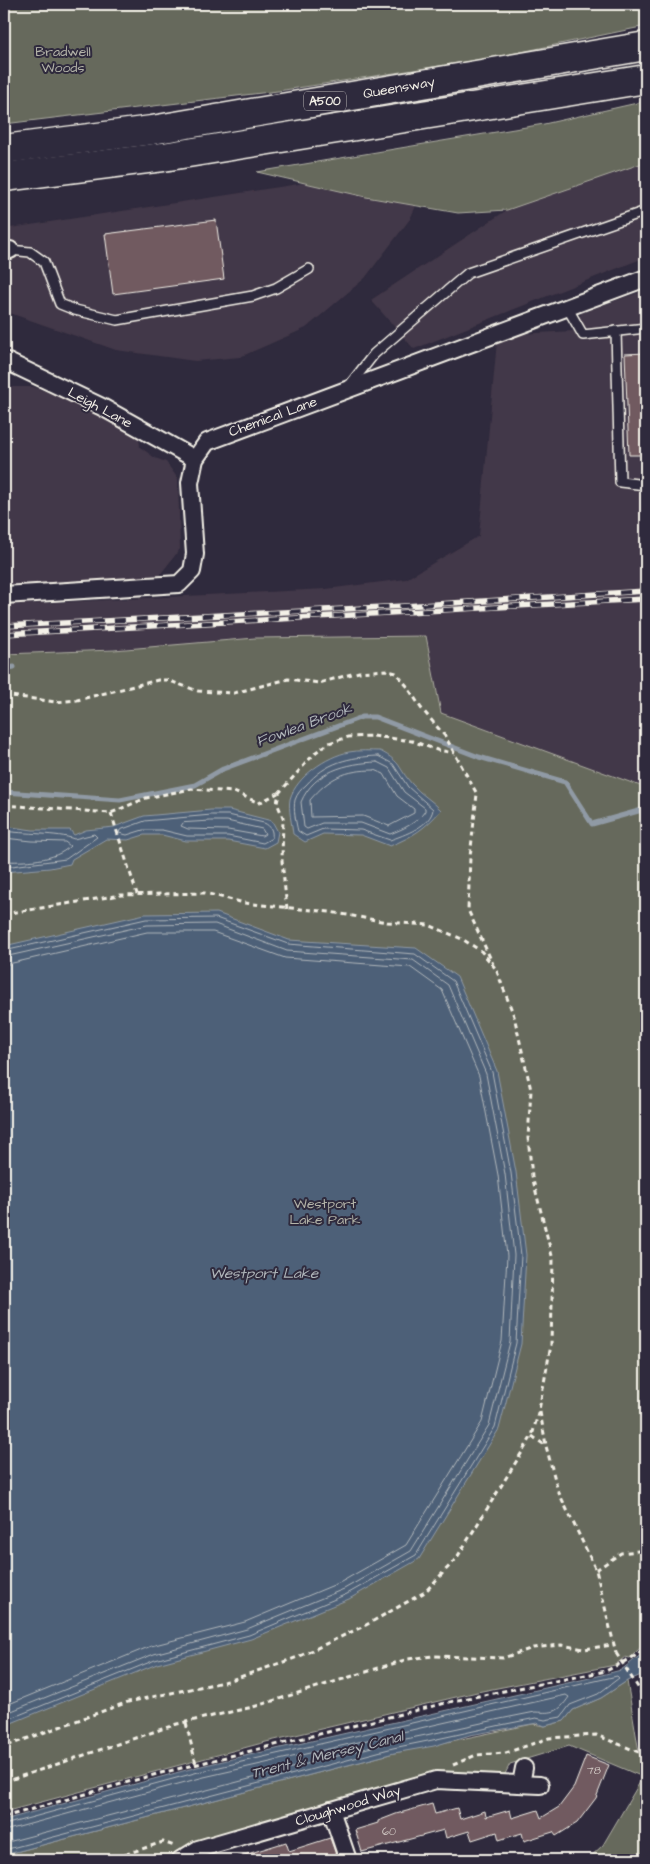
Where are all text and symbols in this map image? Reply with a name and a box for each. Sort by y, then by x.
park label: Bradwell Woods [35,42,91,78]
street label: Queensway [362,72,437,104]
road number: A500 [304,92,346,110]
street label: Leigh Lane [64,383,136,434]
street label: Chemical Lane [226,392,320,442]
water label: Fowlea Brook [253,698,355,752]
park label: Westport Lake Park [290,1194,361,1230]
water label: Westport Lake [210,1263,319,1284]
water label: Trent & Mersey Canal [249,1726,407,1785]
house number: 78 [587,1763,601,1778]
street label: Cloughwood Way [293,1780,403,1832]
house number: 60 [382,1824,396,1839]

